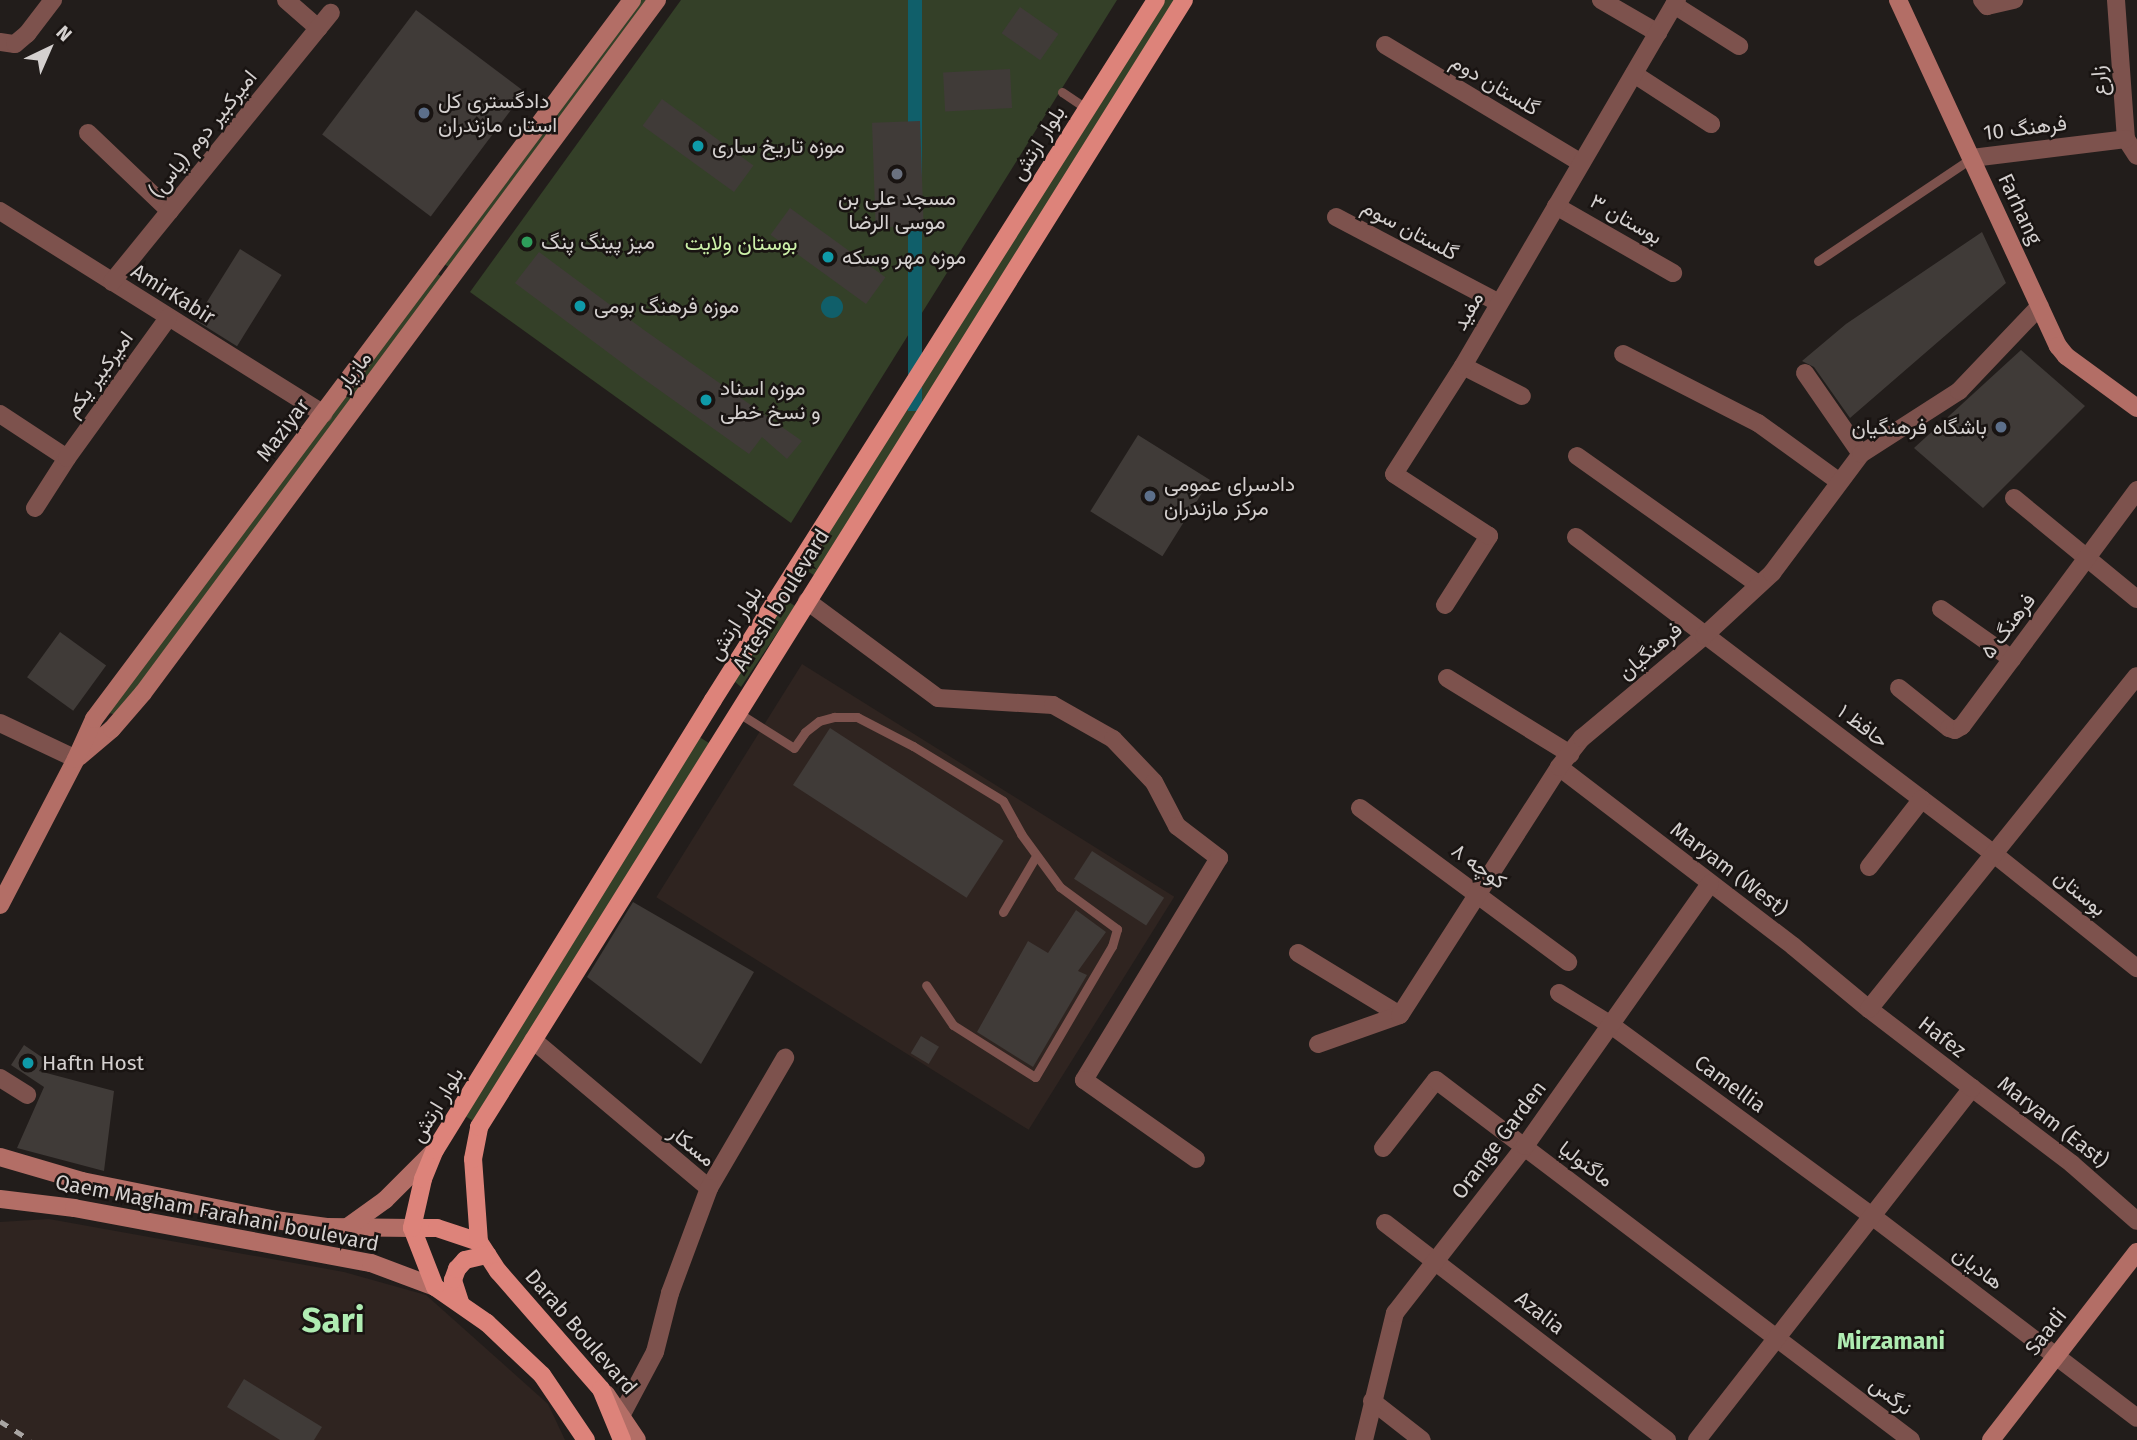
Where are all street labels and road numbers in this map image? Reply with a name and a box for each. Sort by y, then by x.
street label: گلستان دوم [1446,49,1544,121]
street label: امیرکبیر دوم (یاس) [144,65,262,203]
street label: زارع [2085,65,2113,97]
street label: بلوار ارتش [1005,101,1071,185]
street label: فرهنگ 10 [1982,110,2068,146]
street label: Farhang [1993,169,2047,249]
street label: بوستان ۳ [1585,188,1667,250]
street label: گلستان سوم [1358,194,1462,266]
street label: AmirKabir [126,258,220,330]
street label: مفید [1447,287,1489,335]
street label: امیرکبیر یکم [59,326,139,422]
street label: مازیار [331,346,377,396]
street label: Maziyar [251,394,315,466]
street label: Artesh boulevard [727,524,835,676]
street label: بلوار ارتش [702,581,768,665]
street label: فرهنگ ۵ [1975,588,2041,664]
street label: فرهنگیان [1613,617,1687,685]
street label: حافظ ۱ [1833,699,1893,753]
street label: Maryam (West) [1665,817,1793,921]
street label: کوچه ۸ [1447,838,1511,894]
street label: بوستان [2049,864,2111,922]
street label: Hafez [1913,1011,1971,1063]
street label: Camellia [1689,1050,1771,1118]
street label: بلوار ارتش [405,1063,469,1147]
street label: Maryam (East) [1992,1071,2114,1173]
street label: Orange Garden [1446,1076,1552,1204]
street label: مسکار [664,1120,720,1172]
street label: ماگنولیا [1554,1135,1618,1193]
street label: Qaem Magham Farahani boulevard [53,1169,381,1257]
street label: هادیان [1948,1241,2008,1295]
street label: Darab Boulevard [520,1264,642,1400]
street label: Azalia [1510,1286,1570,1340]
street label: Saadi [2020,1303,2072,1361]
street label: نرگس [1865,1371,1917,1421]

